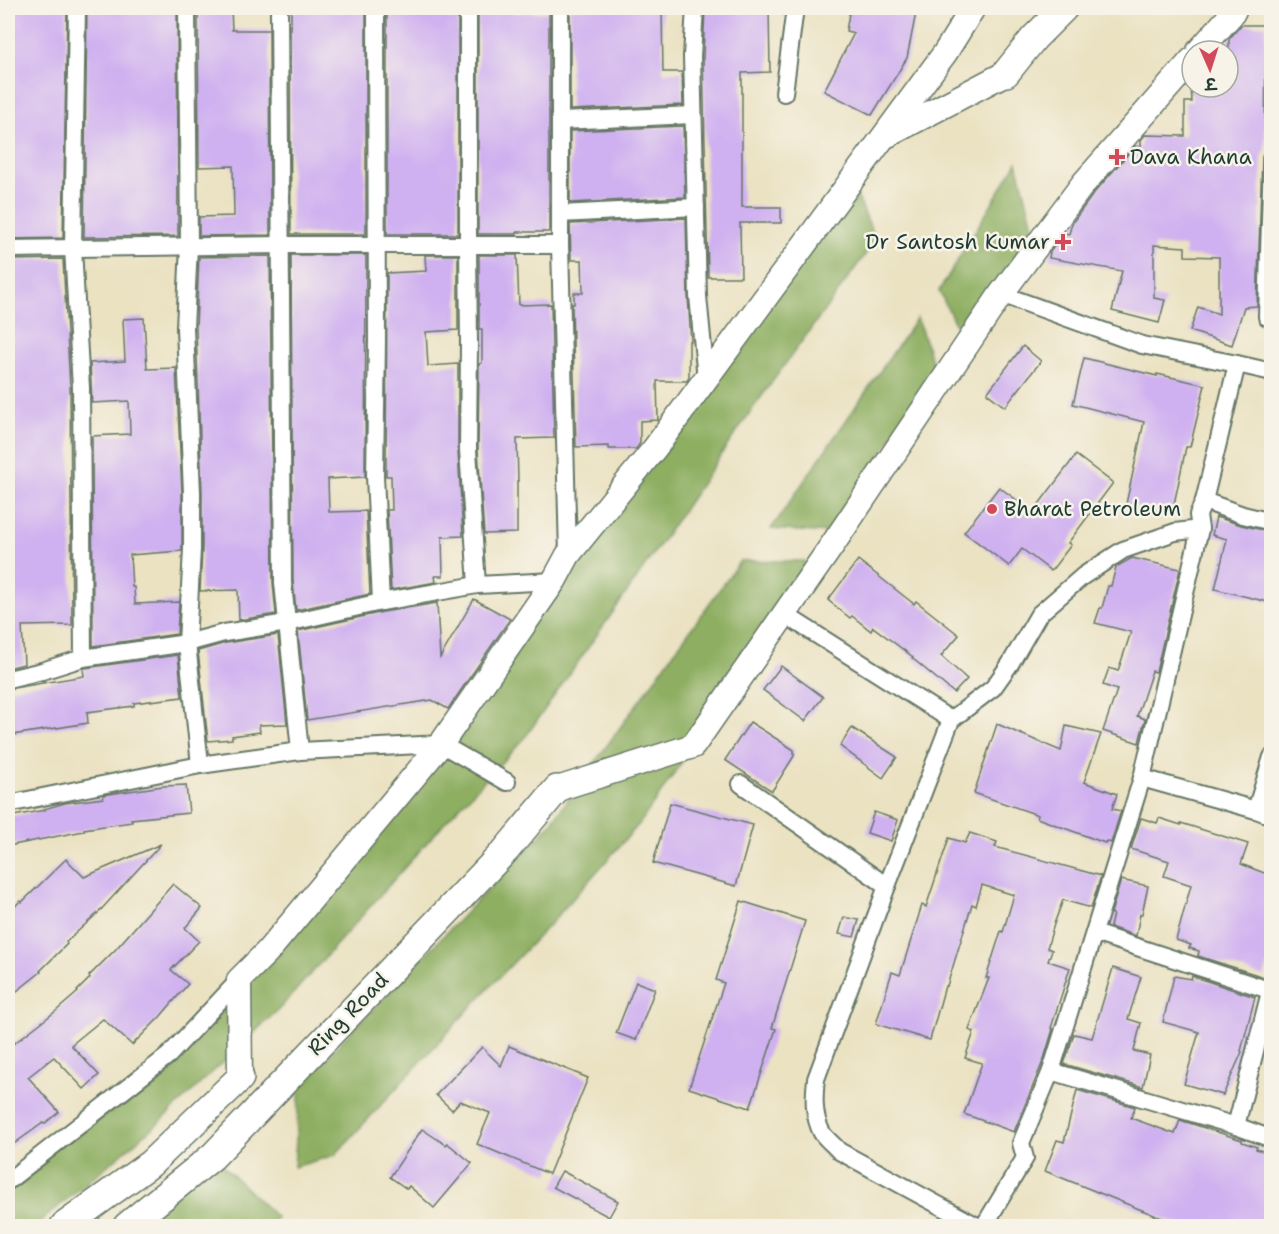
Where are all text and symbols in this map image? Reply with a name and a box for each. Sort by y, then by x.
north arrow [1180,39,1240,99]
text: उ [1204,73,1219,94]
place label: Dava Khana [1130,143,1252,171]
marker: Dava Khana [1108,148,1126,166]
place label: Dr Santosh Kumar [866,228,1050,256]
marker: Dr Santosh Kumar [1054,233,1072,251]
place label: Bharat Petroleum [1004,495,1181,523]
marker: Bharat Petroleum [985,502,999,516]
street label: Ring Road [301,966,395,1062]

